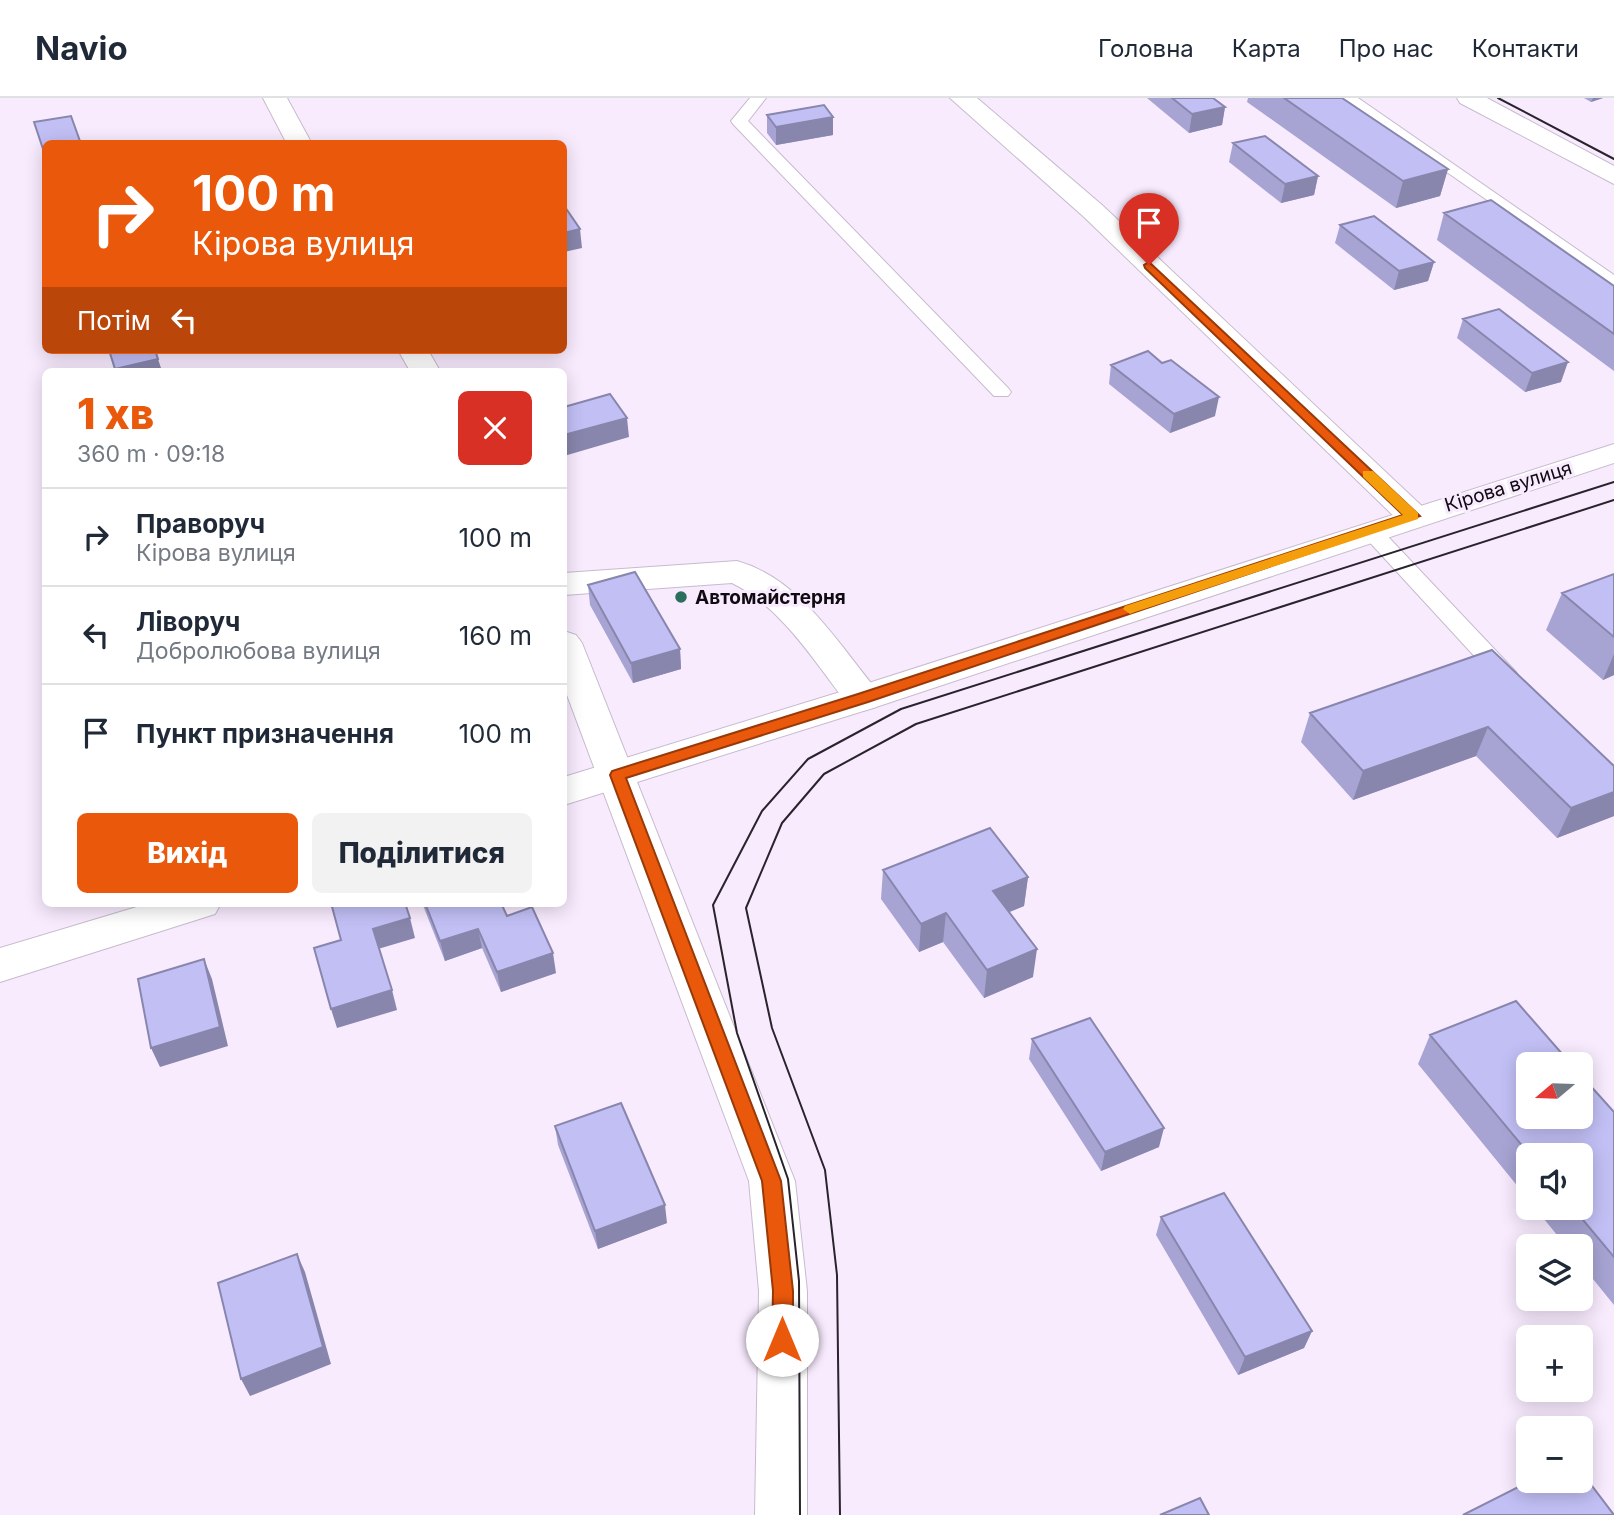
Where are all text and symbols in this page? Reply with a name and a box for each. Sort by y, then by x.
text: Navio [35,28,128,68]
text: Головна [1098,34,1194,63]
text: Карта [1232,34,1301,63]
text: Про нас [1339,34,1434,63]
text: Контакти [1472,34,1579,63]
text: 100 m [192,164,336,223]
icon: right [77,168,168,259]
pin [1119,193,1179,265]
icon: arrive [1130,204,1168,242]
text: Кірова вулиця [192,224,414,263]
icon: left [165,301,203,339]
text: Потім [77,305,151,336]
text: 1 хв [77,388,154,439]
button: close [458,391,532,465]
text: 360 m · 09:18 [77,440,225,468]
street label: Кірова вулиця [1442,456,1575,517]
text: Праворуч [136,508,265,539]
icon: right [77,518,115,556]
text: 100 m [459,522,532,553]
text: Кірова вулиця [136,539,296,567]
place label: Автомайстерня [695,586,846,609]
marker: Автомайстерня [673,589,689,605]
text: Ліворуч [136,606,240,637]
icon: left [77,616,115,654]
text: 160 m [459,620,532,651]
text: Добролюбова вулиця [136,637,381,665]
icon: arrive [77,714,115,752]
text: Пункт призначення [136,718,394,749]
text: 100 m [459,718,532,749]
button: Вихід [77,813,298,893]
button: Поділитися [312,813,532,893]
north arrow [1516,1052,1592,1129]
map controls [1516,1052,1593,1493]
button: sound [1516,1143,1593,1220]
button: layers [1516,1234,1593,1311]
position arrow [745,1303,819,1377]
button: + [1516,1325,1593,1402]
button: − [1516,1416,1593,1493]

